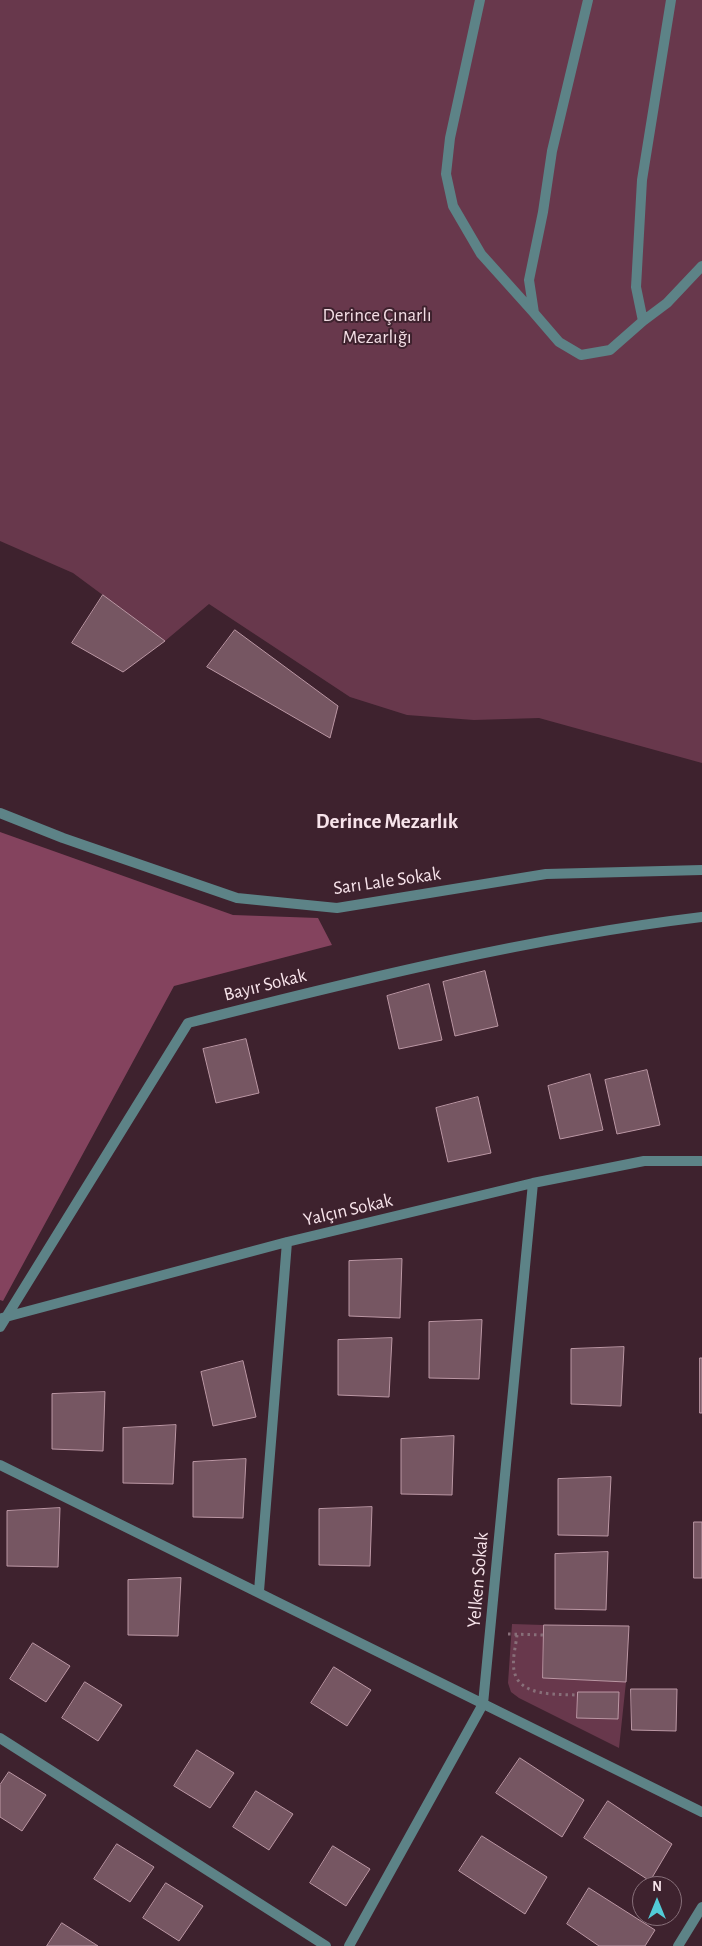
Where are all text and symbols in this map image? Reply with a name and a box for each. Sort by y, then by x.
park label: Derince Çınarlı Mezarlığı [322,304,432,348]
district label: Derince Mezarlık [316,809,458,835]
street label: Sarı Lale Sokak [332,862,442,900]
street label: Bayır Sokak [221,964,309,1006]
street label: Yalçın Sokak [301,1189,395,1231]
street label: Yelken Sokak [462,1531,494,1629]
north arrow [632,1876,682,1926]
text: N [652,1880,662,1894]

